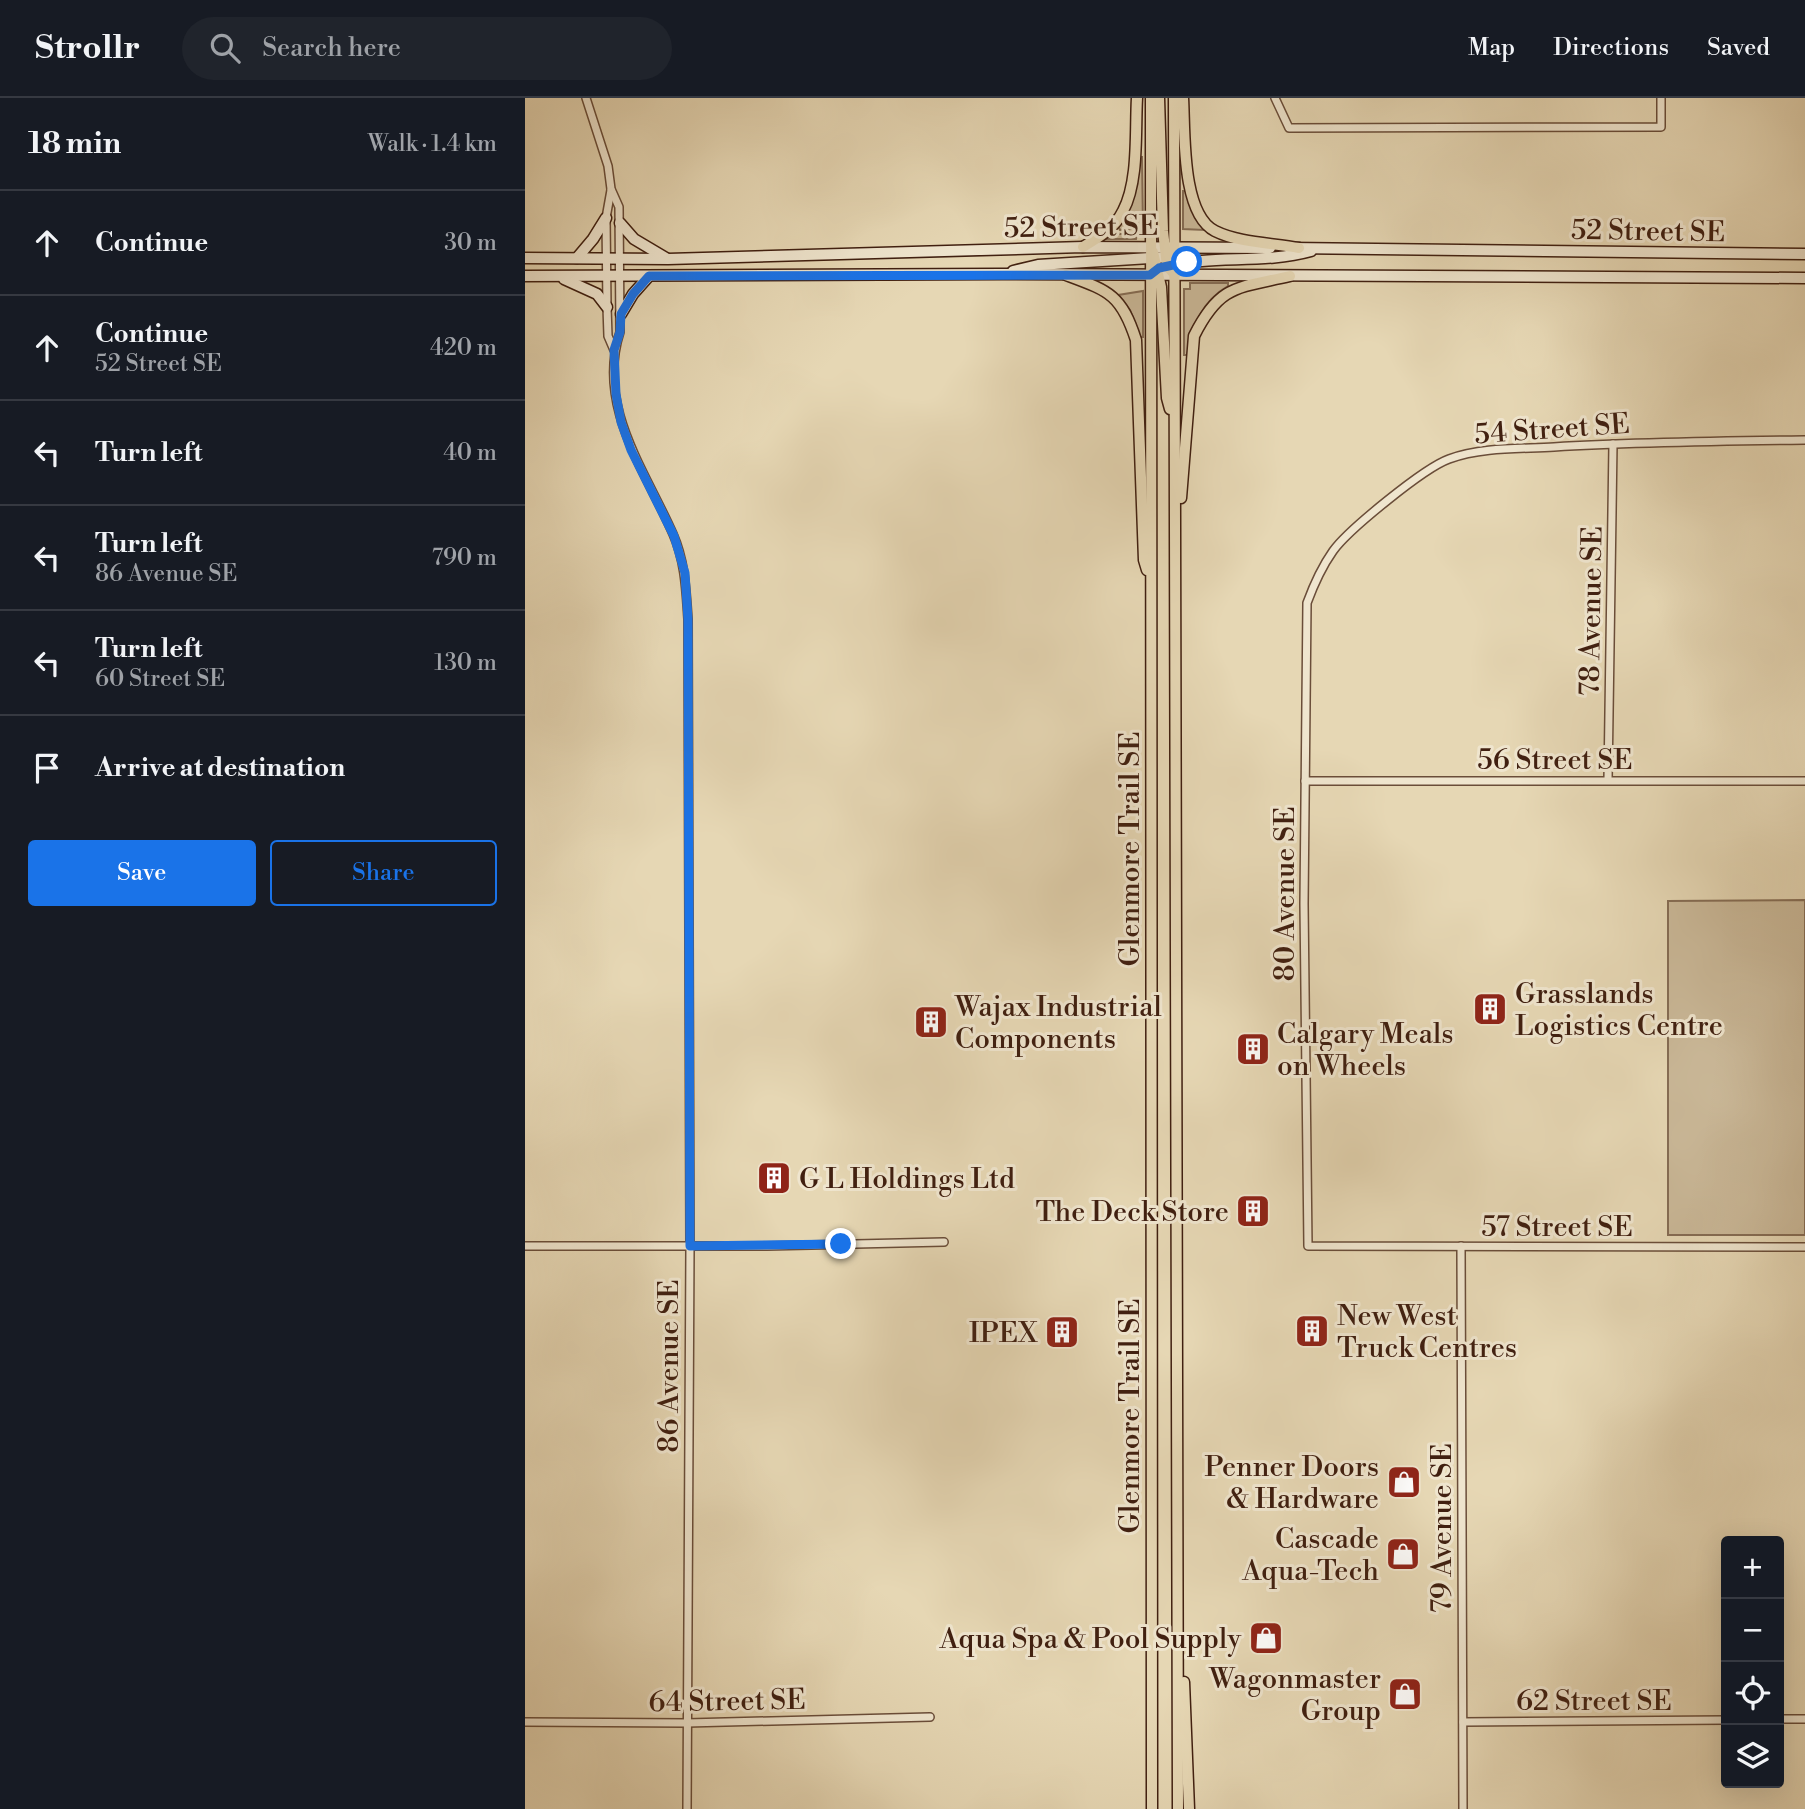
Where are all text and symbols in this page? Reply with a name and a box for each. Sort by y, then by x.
search box [182,17,672,80]
text: Strollr [35,28,140,69]
icon: search [206,29,244,67]
text: Search here [262,32,401,64]
text: Map [1468,33,1515,63]
text: Directions [1553,33,1669,63]
text: Saved [1707,33,1770,63]
text: 18 min [28,125,121,163]
text: Walk · 1.4 km [368,130,497,158]
street label: 52 Street SE [1004,209,1159,246]
street label: 52 Street SE [1570,213,1725,250]
icon: ahead [28,224,66,262]
text: Continue [95,227,208,259]
text: 30 m [444,229,497,257]
route start [1171,246,1202,277]
text: Continue [95,318,208,350]
icon: ahead [28,329,66,367]
text: 420 m [430,334,497,362]
text: 52 Street SE [95,350,222,378]
street label: 54 Street SE [1473,407,1631,452]
icon: left [28,434,66,472]
text: Turn left [95,437,203,469]
text: 40 m [443,439,497,467]
street label: 78 Avenue SE [1573,526,1610,696]
text: Turn left [95,528,203,560]
icon: left [28,539,66,577]
text: 790 m [432,544,497,572]
text: 86 Avenue SE [95,560,237,588]
text: Turn left [95,633,203,665]
icon: left [28,644,66,682]
text: 130 m [434,649,497,677]
text: 60 Street SE [95,665,225,693]
street label: Glenmore Trail SE [1113,731,1148,967]
street label: 56 Street SE [1477,743,1633,778]
icon: arrive [28,749,66,787]
text: Arrive at destination [95,752,345,784]
street label: 80 Avenue SE [1268,807,1303,981]
button: Save [28,840,256,906]
button: Share [270,840,497,906]
place label: Grasslands Logistics Centre [1515,977,1723,1044]
place label: Wajax Industrial Components [954,990,1162,1057]
building icon: Grasslands Logistics Centre [1471,990,1509,1028]
building icon: Wajax Industrial Components [912,1003,950,1041]
place label: Calgary Meals on Wheels [1277,1017,1453,1084]
building icon: Calgary Meals on Wheels [1234,1030,1272,1068]
building icon: G L Holdings Ltd [755,1159,793,1197]
place label: G L Holdings Ltd [799,1162,1015,1197]
building icon: The Deck Store [1234,1192,1272,1230]
place label: The Deck Store [1035,1195,1229,1230]
street label: 57 Street SE [1481,1210,1633,1245]
route end [825,1228,856,1259]
street label: 86 Avenue SE [652,1279,687,1453]
street label: Glenmore Trail SE [1113,1298,1148,1534]
place label: New West Truck Centres [1337,1299,1517,1366]
building icon: New West Truck Centres [1293,1312,1331,1350]
building icon: IPEX [1043,1313,1081,1351]
place label: IPEX [969,1316,1038,1351]
street label: 79 Avenue SE [1425,1443,1460,1613]
place label: Penner Doors & Hardware [1205,1450,1379,1517]
shop icon: Penner Doors & Hardware [1385,1463,1423,1501]
place label: Cascade Aqua-Tech [1241,1522,1379,1589]
shop icon: Cascade Aqua-Tech [1384,1535,1422,1573]
map controls [1721,1536,1784,1788]
button: + [1721,1536,1784,1599]
button: − [1721,1599,1784,1662]
shop icon: Aqua Spa & Pool Supply [1247,1619,1285,1657]
place label: Aqua Spa & Pool Supply [938,1622,1241,1657]
place label: Wagonmaster Group [1208,1662,1381,1729]
button: locate [1721,1662,1784,1725]
shop icon: Wagonmaster Group [1386,1675,1424,1713]
street label: 64 Street SE [648,1683,806,1720]
street label: 62 Street SE [1516,1684,1672,1719]
button: layers [1721,1725,1784,1788]

